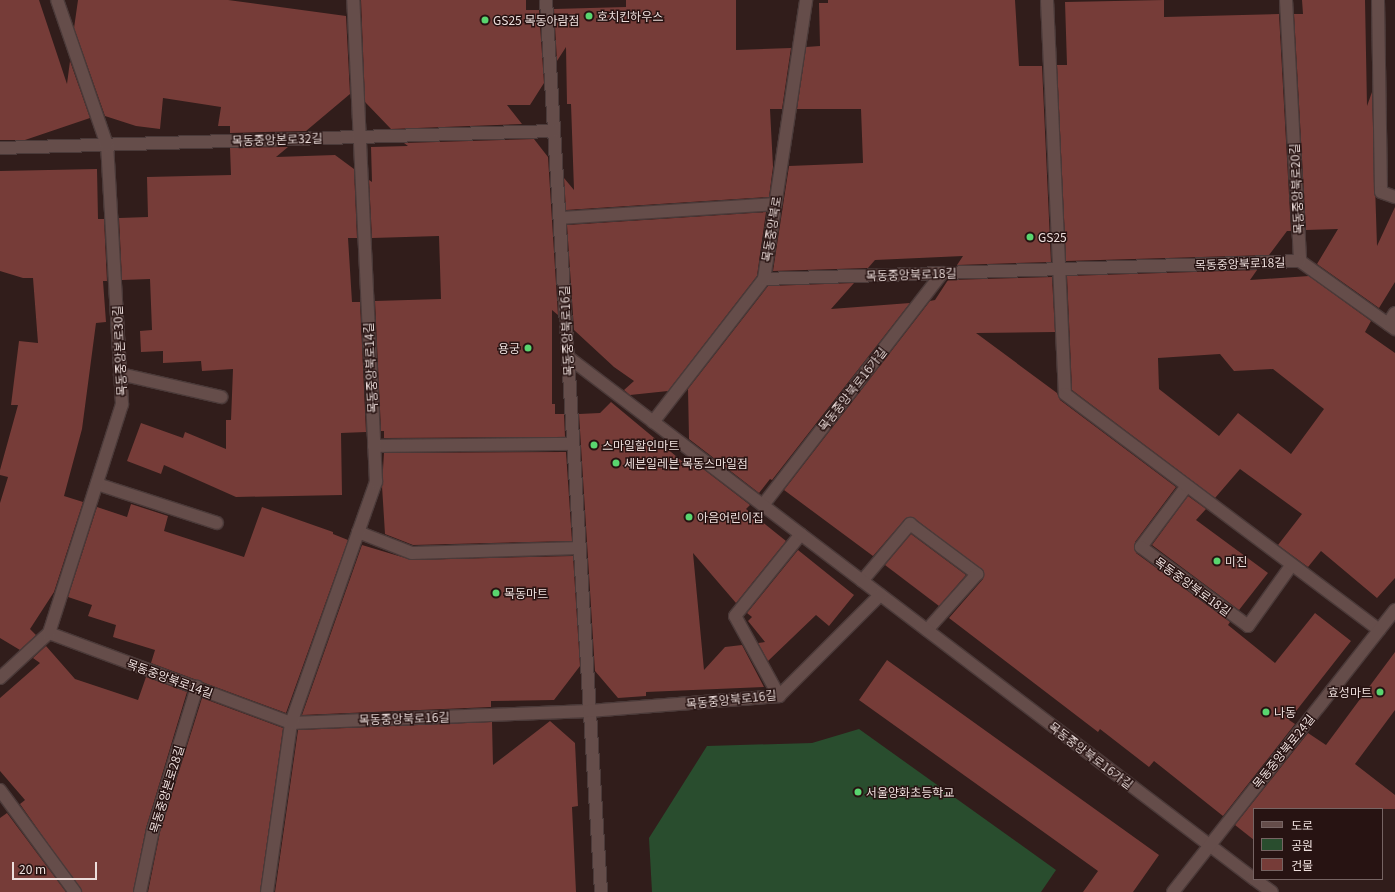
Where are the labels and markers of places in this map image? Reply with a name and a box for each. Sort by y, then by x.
place label: 호치킨하우스 [597,9,663,23]
marker: 호치킨하우스 [584,11,594,21]
place label: GS25 목동아람점 [493,13,580,27]
marker: GS25 목동아람점 [480,15,490,25]
place label: GS25 [1038,230,1067,244]
marker: GS25 [1025,232,1035,242]
place label: 용궁 [498,341,520,355]
marker: 용궁 [523,343,533,353]
place label: 스마일할인마트 [602,438,679,452]
marker: 스마일할인마트 [589,440,599,450]
place label: 세븐일레븐 목동스마일점 [624,456,748,470]
marker: 세븐일레븐 목동스마일점 [611,458,621,468]
place label: 아음어린이집 [697,510,763,524]
marker: 아음어린이집 [684,512,694,522]
place label: 미진 [1225,554,1247,568]
marker: 미진 [1212,556,1222,566]
place label: 목동마트 [504,586,548,600]
marker: 목동마트 [491,588,501,598]
place label: 효성마트 [1328,685,1372,699]
marker: 효성마트 [1375,687,1385,697]
place label: 나동 [1274,705,1296,719]
marker: 나동 [1261,707,1271,717]
place label: 서울양화초등학교 [866,785,954,799]
marker: 서울양화초등학교 [853,787,863,797]

